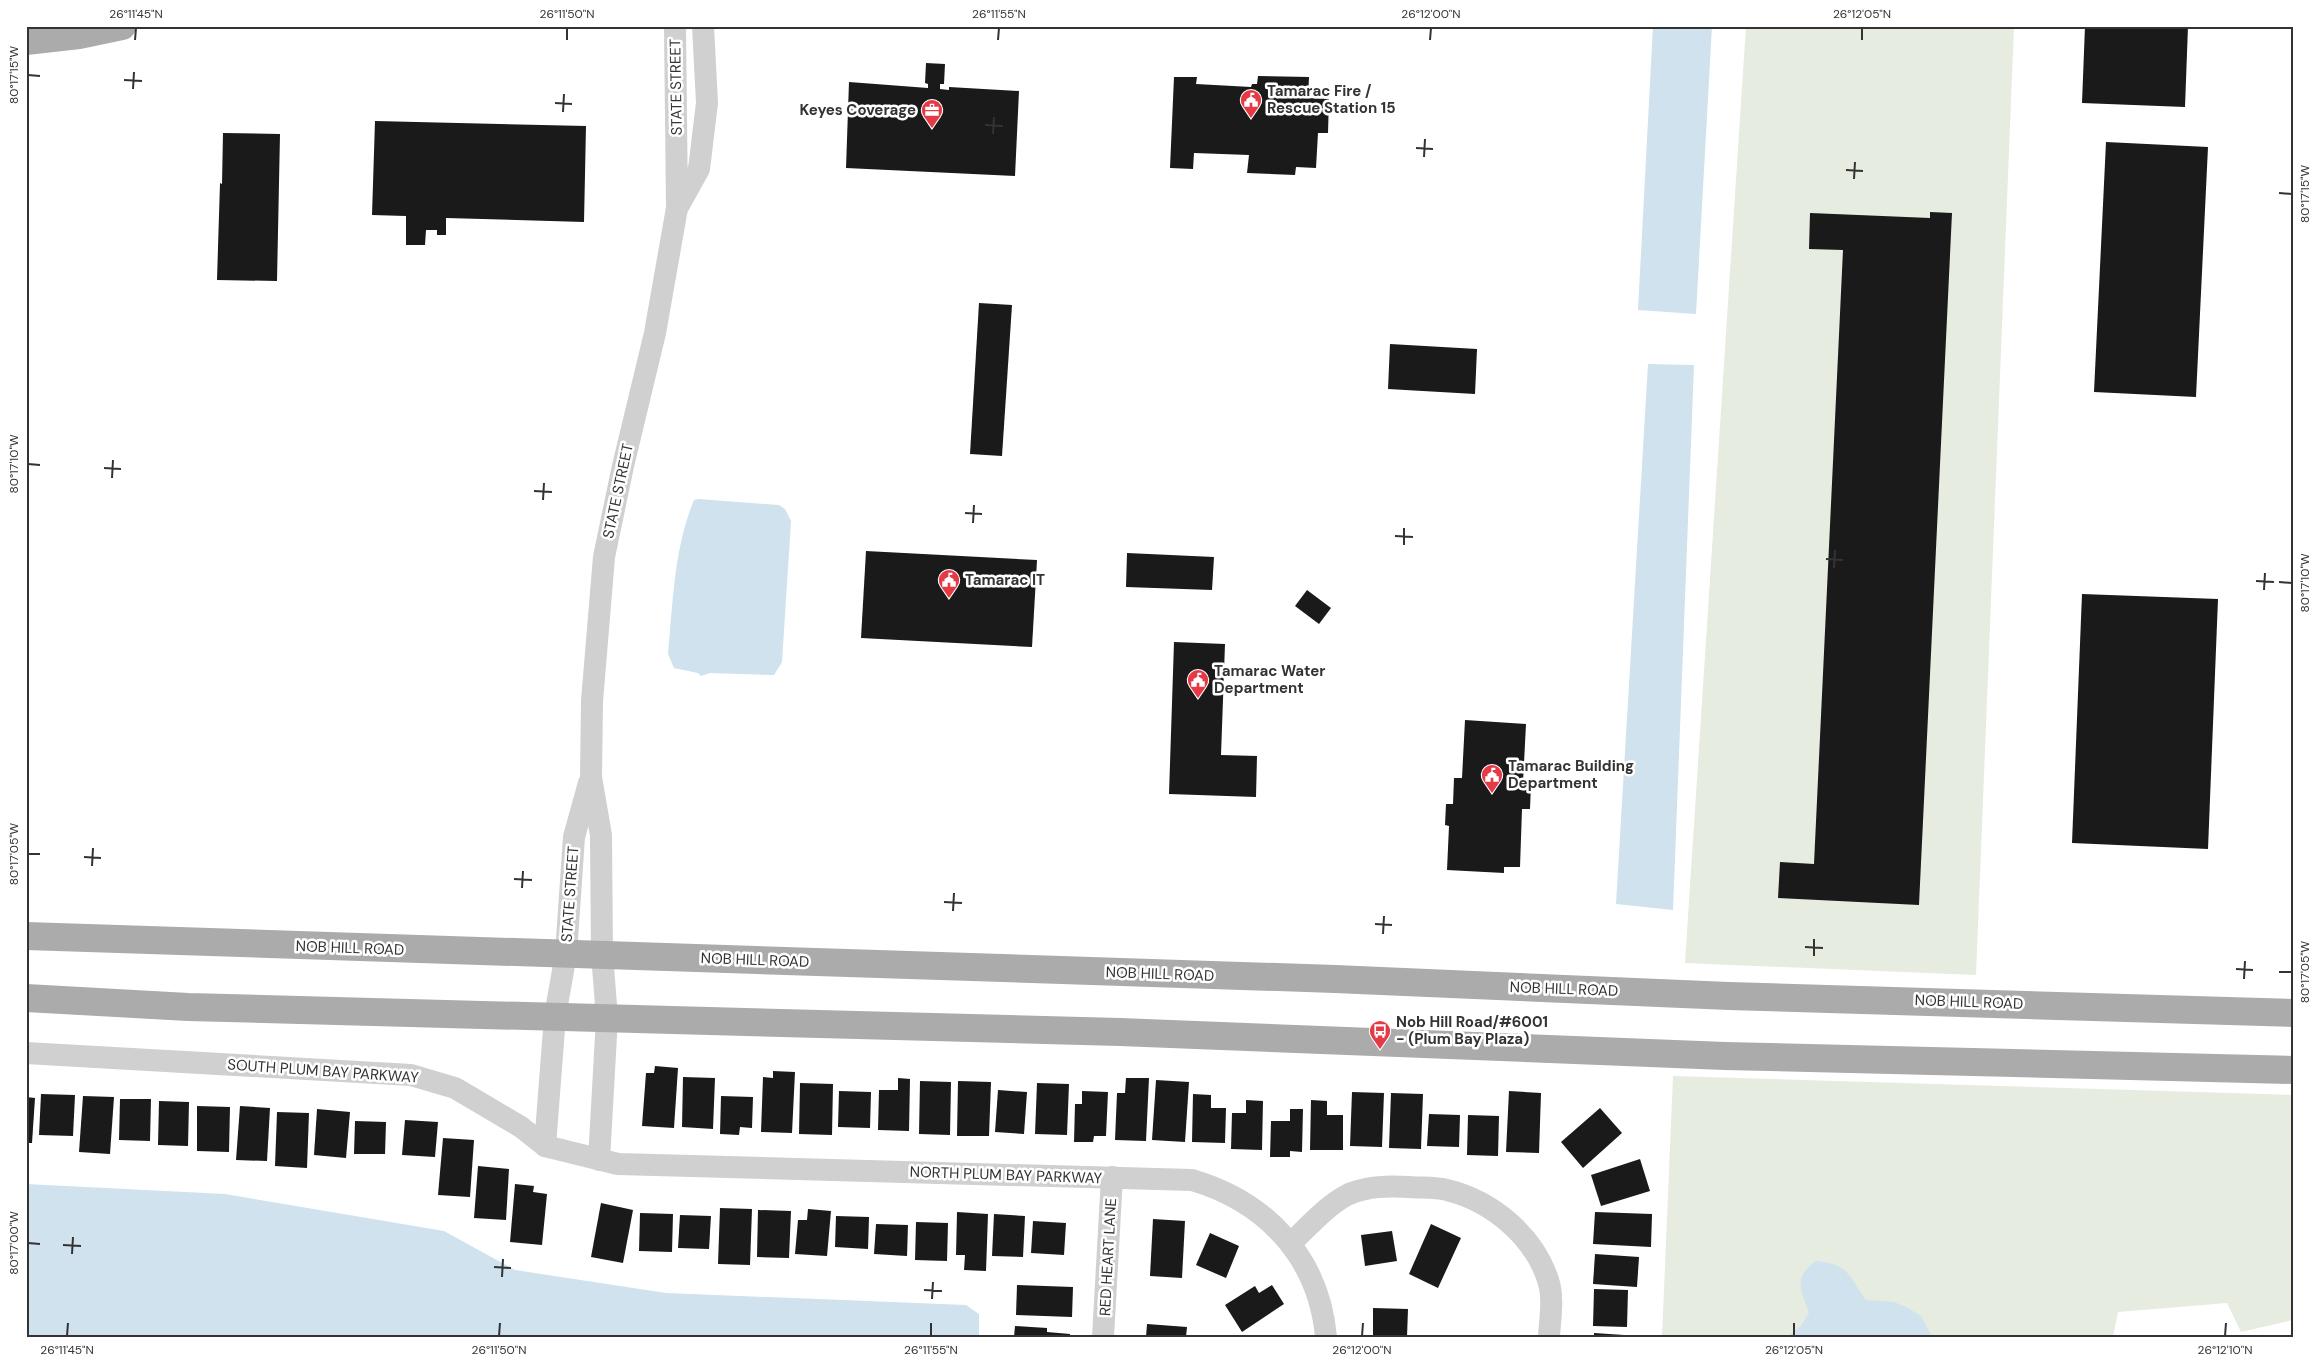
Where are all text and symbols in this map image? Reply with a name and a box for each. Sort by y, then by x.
text: 26°11'45"N [109,6,163,22]
text: 26°11'50"N [540,6,594,22]
text: 26°11'55"N [972,6,1026,22]
text: 26°12'00"N [1401,6,1461,22]
text: 26°12'05"N [1833,6,1891,22]
street label: STATE STREET [665,39,687,135]
text: 80°17'15"W [6,46,22,104]
place label: Tamarac Fire / Rescue Station 15 [1267,81,1396,118]
public building icon: Tamarac Fire / Rescue Station 15 [1239,88,1263,119]
office icon: Keyes Coverage [920,98,944,129]
place label: Keyes Coverage [800,100,916,120]
text: 80°17'15"W [2297,165,2313,223]
text: 80°17'10"W [6,434,22,494]
street label: STATE STREET [598,442,638,540]
text: 80°17'10"W [2297,553,2313,613]
public building icon: Tamarac IT [937,568,961,599]
place label: Tamarac IT [965,570,1045,590]
place label: Tamarac Water Department [1214,661,1325,698]
public building icon: Tamarac Water Department [1186,668,1210,699]
place label: Tamarac Building Department [1508,756,1634,793]
public building icon: Tamarac Building Department [1480,763,1504,794]
text: 80°17'05"W [6,822,22,885]
street label: STATE STREET [557,845,583,943]
street label: NOB HILL ROAD [295,936,405,960]
text: 80°17'05"W [2297,940,2313,1003]
street label: NOB HILL ROAD [700,948,810,972]
street label: NOB HILL ROAD [1105,962,1215,986]
street label: NOB HILL ROAD [1509,977,1619,1001]
street label: NOB HILL ROAD [1914,990,2024,1014]
place label: Nob Hill Road/#6001 - (Plum Bay Plaza) [1396,1012,1548,1049]
bus stop icon: Nob Hill Road/#6001 - (Plum Bay Plaza) [1368,1019,1392,1050]
street label: SOUTH PLUM BAY PARKWAY [227,1054,420,1088]
street label: NORTH PLUM BAY PARKWAY [909,1162,1103,1188]
street label: RED HEART LANE [1095,1197,1121,1317]
text: 80°17'00"W [6,1211,22,1275]
text: 26°11'45"N [40,1342,94,1358]
text: 26°11'50"N [472,1342,526,1358]
text: 26°11'55"N [904,1342,958,1358]
text: 26°12'00"N [1332,1342,1392,1358]
text: 26°12'05"N [1765,1342,1823,1358]
text: 26°12'10"N [2198,1342,2252,1358]

